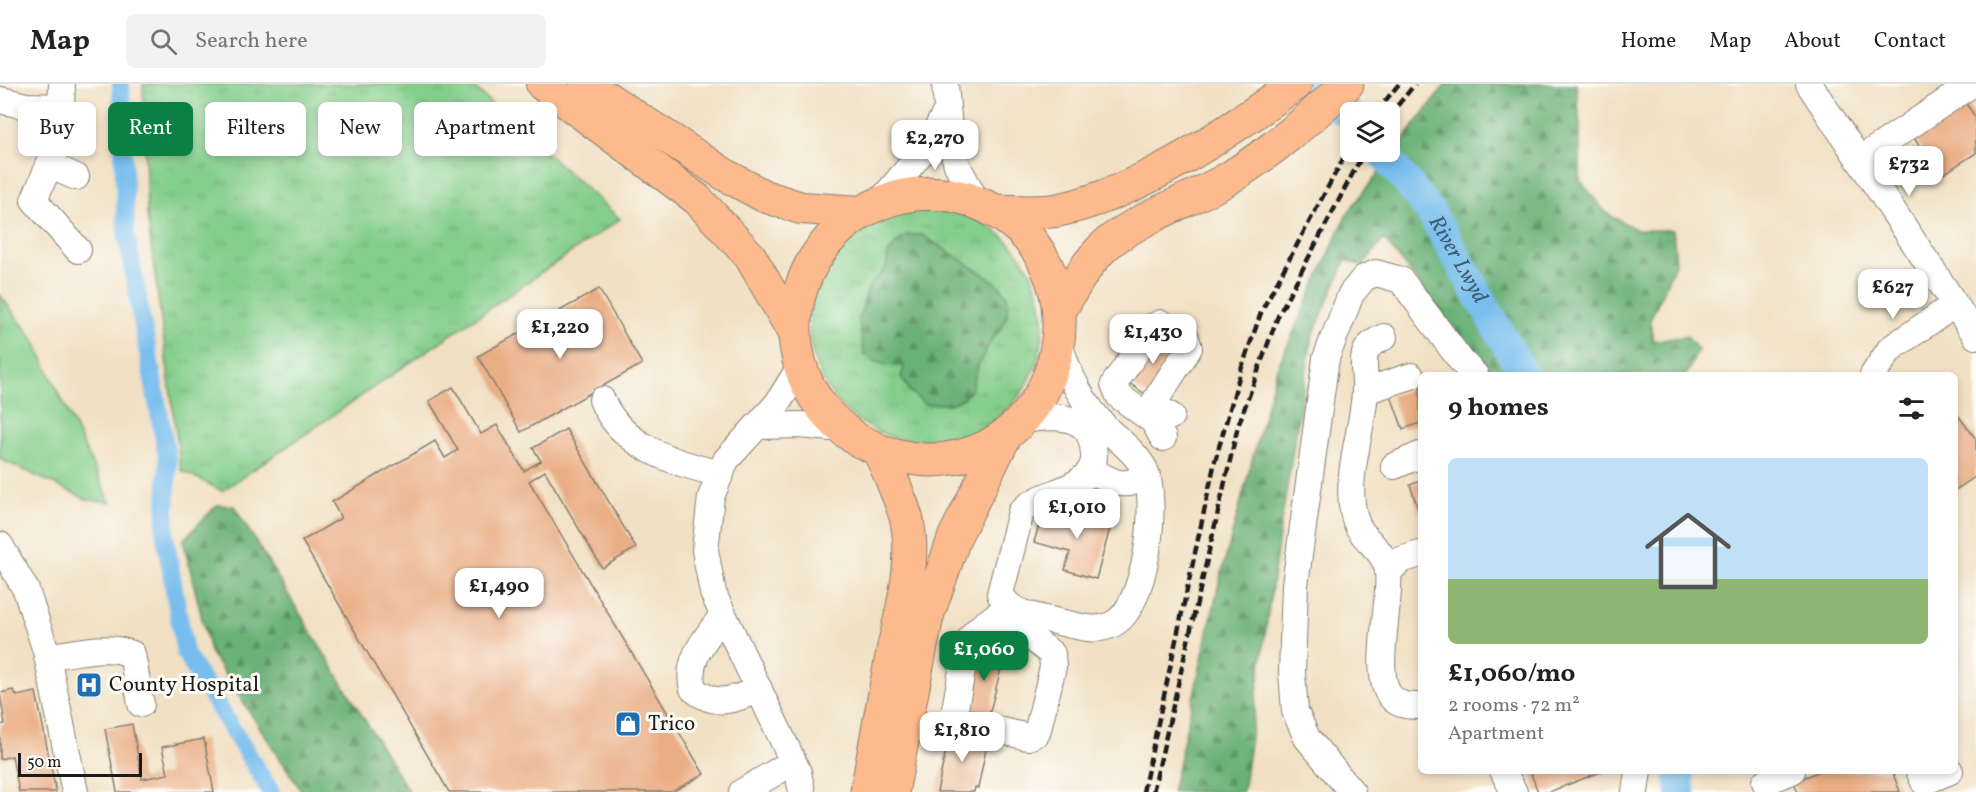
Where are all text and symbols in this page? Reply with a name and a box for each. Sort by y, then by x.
search box [126,14,546,68]
text: Map [30,22,90,61]
icon: search [147,25,180,58]
text: Search here [195,26,308,57]
text: Home [1621,27,1676,56]
text: Map [1709,27,1751,56]
text: About [1784,27,1841,56]
text: Contact [1874,27,1946,56]
chip: Buy [18,102,96,156]
chip: Rent [108,102,193,156]
chip: Filters [205,102,306,156]
chip: New [318,102,402,156]
chip: Apartment [414,102,557,156]
map controls [1340,102,1400,162]
button: layers [1340,102,1400,162]
pin: £2,270 [886,120,984,171]
text: £2,270 [905,125,965,153]
pin: £732 [1873,146,1945,197]
text: £732 [1888,151,1930,179]
water label: River Lwyd [1420,210,1495,309]
pin: £627 [1857,269,1929,320]
text: £627 [1872,274,1914,302]
pin: £1,220 [511,309,609,360]
text: £1,220 [531,314,589,342]
pin: £1,430 [1104,314,1202,365]
text: £1,430 [1123,319,1183,347]
text: 9 homes [1448,390,1549,426]
icon: filters [1895,392,1928,425]
pin: £1,010 [1028,489,1126,540]
text: £1,010 [1048,494,1106,522]
icon: home [1634,497,1742,605]
pin: £1,490 [450,568,548,619]
text: £1,490 [469,573,529,601]
pin: £1,060 [935,631,1033,682]
text: £1,060 [953,636,1015,664]
text: £1,060/mo [1448,656,1575,692]
hospital icon: County Hospital [74,670,104,700]
place label: County Hospital [109,671,259,700]
text: 2 rooms · 72 m² [1448,692,1580,720]
shop icon: Trico [613,709,643,739]
place label: Trico [648,710,695,739]
pin: £1,810 [913,712,1011,763]
text: £1,810 [934,717,990,745]
text: Apartment [1448,720,1544,748]
scale bar [18,750,142,778]
text: 50 m [27,752,61,774]

